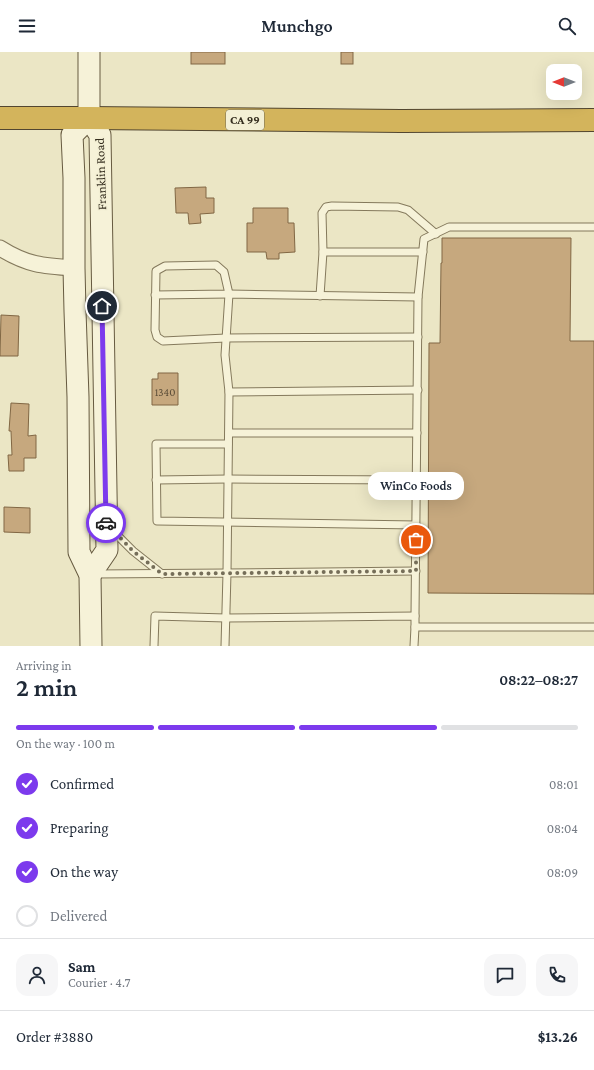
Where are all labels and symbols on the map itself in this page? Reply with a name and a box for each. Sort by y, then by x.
north arrow [546,64,582,100]
road number: CA 99 [226,110,264,130]
street label: Franklin Road [92,137,109,210]
pin [85,289,119,323]
house number: 1340 [155,386,175,398]
callout: WinCo Foods [368,472,464,500]
courier [86,503,126,543]
pin [399,523,433,557]

